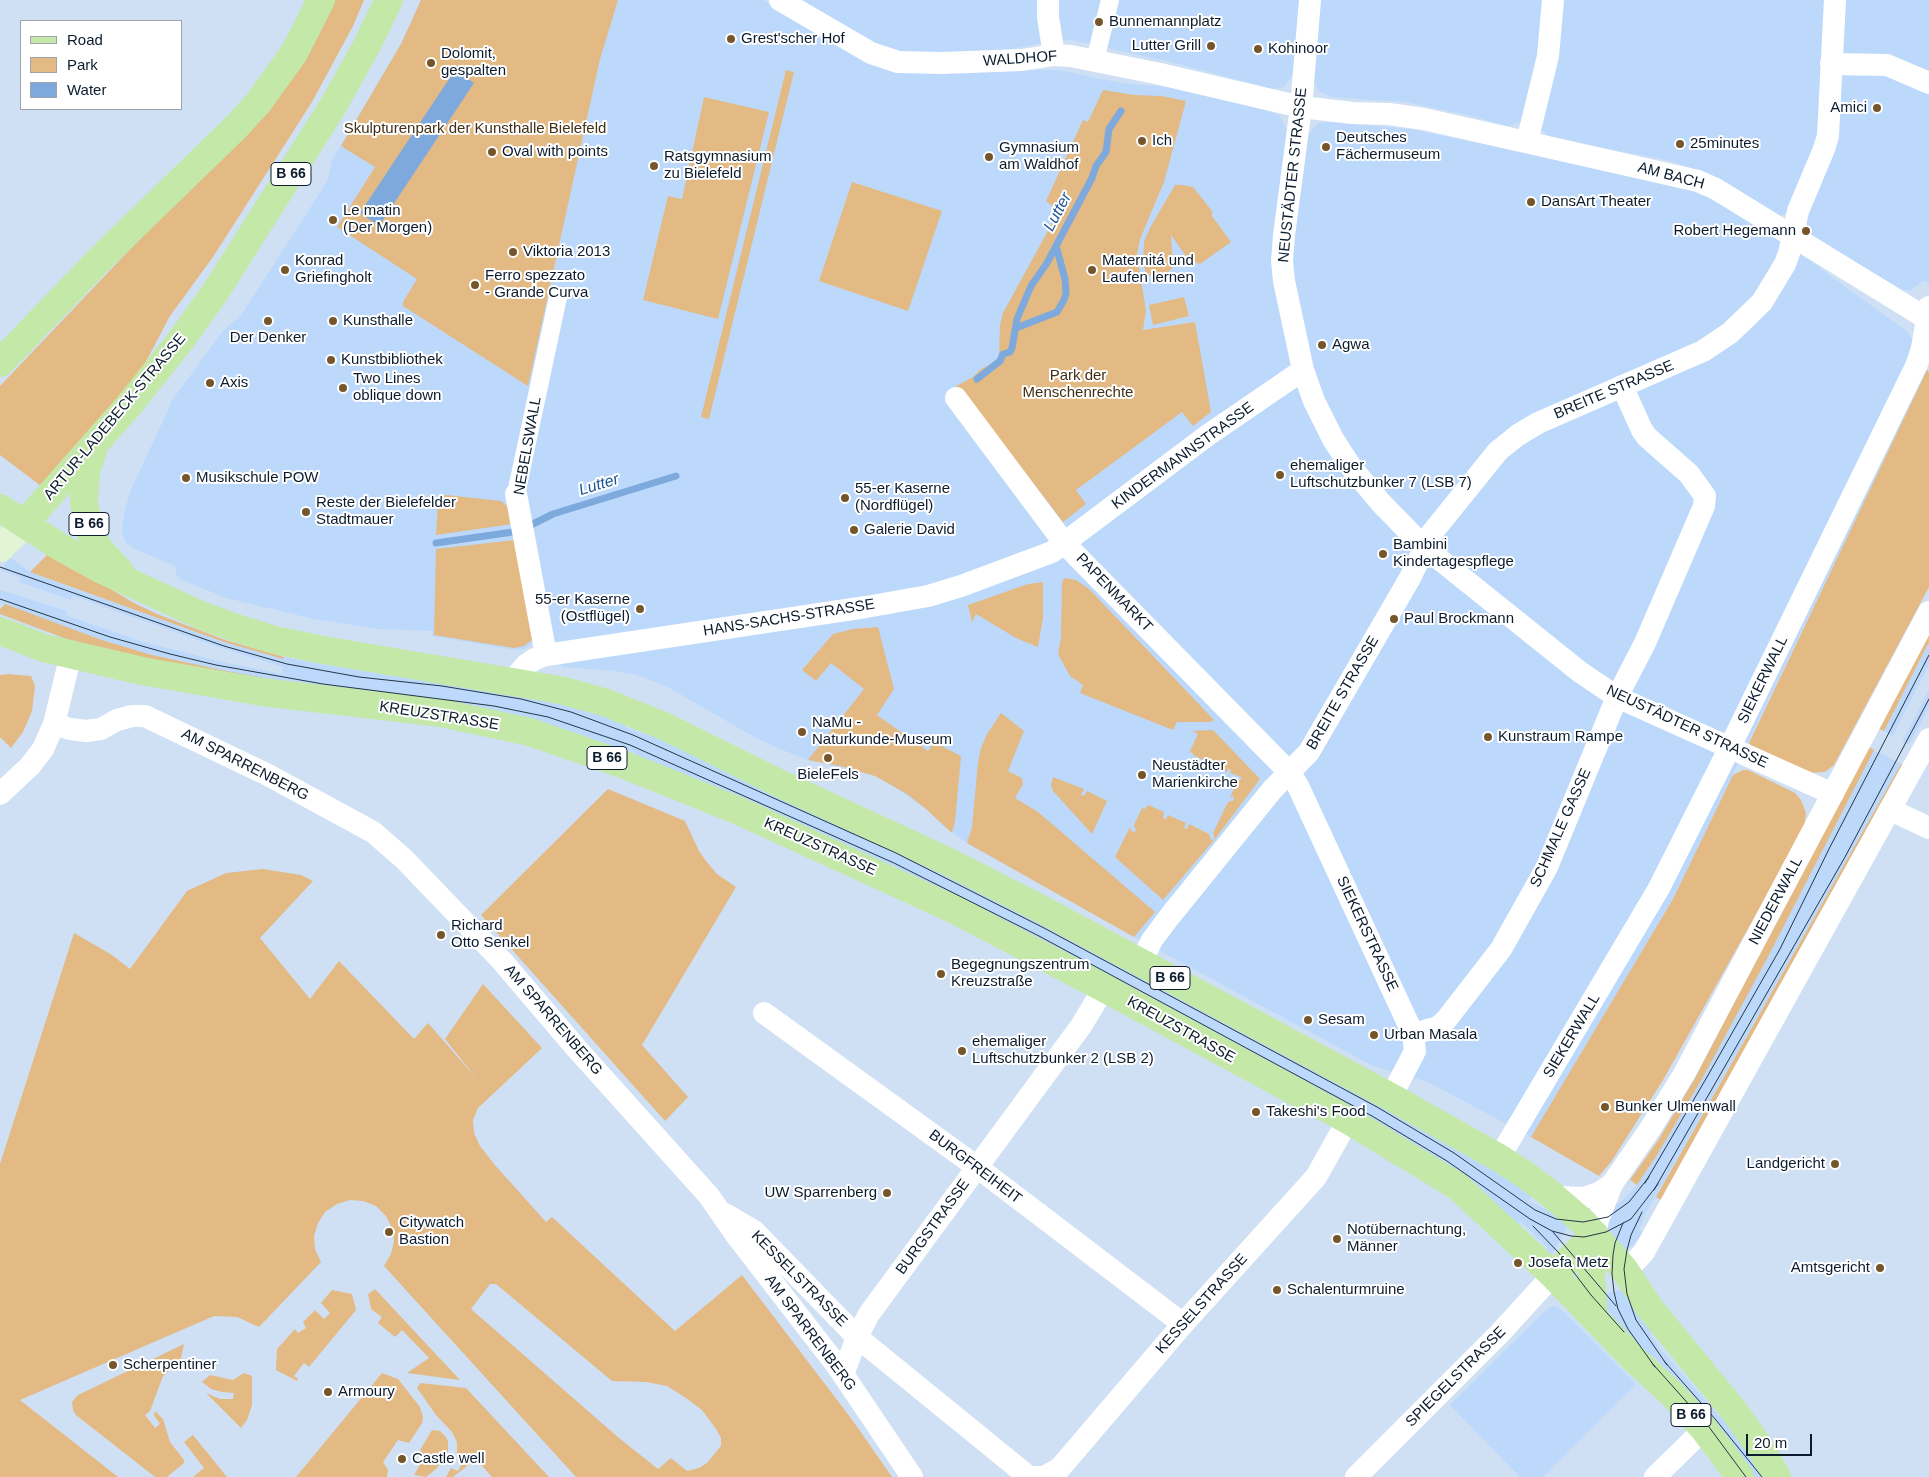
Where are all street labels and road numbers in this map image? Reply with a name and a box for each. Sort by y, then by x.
street label: WALDHOF [982,47,1058,71]
street label: NEUSTÄDTER STRASSE [1275,87,1311,263]
street label: AM BACH [1636,158,1706,194]
road number: B 66 [271,162,311,185]
street label: ARTUR-LADEBECK-STRASSE [40,330,190,504]
street label: BREITE STRASSE [1551,357,1677,423]
street label: NEBELSWALL [510,395,546,497]
street label: KINDERMANNSTRASSE [1109,399,1257,513]
road number: B 66 [69,512,109,536]
street label: PAPENMARKT [1072,550,1156,636]
street label: HANS-SACHS-STRASSE [702,596,876,640]
street label: BREITE STRASSE [1303,633,1383,753]
street label: SIEKERWALL [1734,633,1792,727]
street label: NEUSTÄDTER STRASSE [1604,682,1770,772]
street label: KREUZSTRASSE [378,698,500,734]
street label: AM SPARRENBERG [178,725,312,805]
road number: B 66 [587,746,627,770]
street label: SCHMALE GASSE [1527,766,1595,890]
street label: KREUZSTRASSE [761,814,879,880]
street label: NIEDERWALL [1745,854,1807,948]
street label: SIEKERSTRASSE [1332,874,1402,994]
street label: AM SPARRENBERG [500,961,606,1079]
road number: B 66 [1150,966,1190,990]
street label: SIEKERWALL [1540,991,1604,1081]
street label: KREUZSTRASSE [1124,993,1238,1067]
street label: BURGFREIHEIT [925,1126,1025,1208]
street label: BURGSTRASSE [892,1176,974,1278]
street label: KESSELSTRASSE [747,1227,851,1331]
street label: KESSELSTRASSE [1152,1250,1252,1358]
street label: AM SPARRENBERG [761,1271,859,1395]
street label: SPIEGELSTRASSE [1402,1323,1510,1431]
road number: B 66 [1671,1404,1711,1426]

